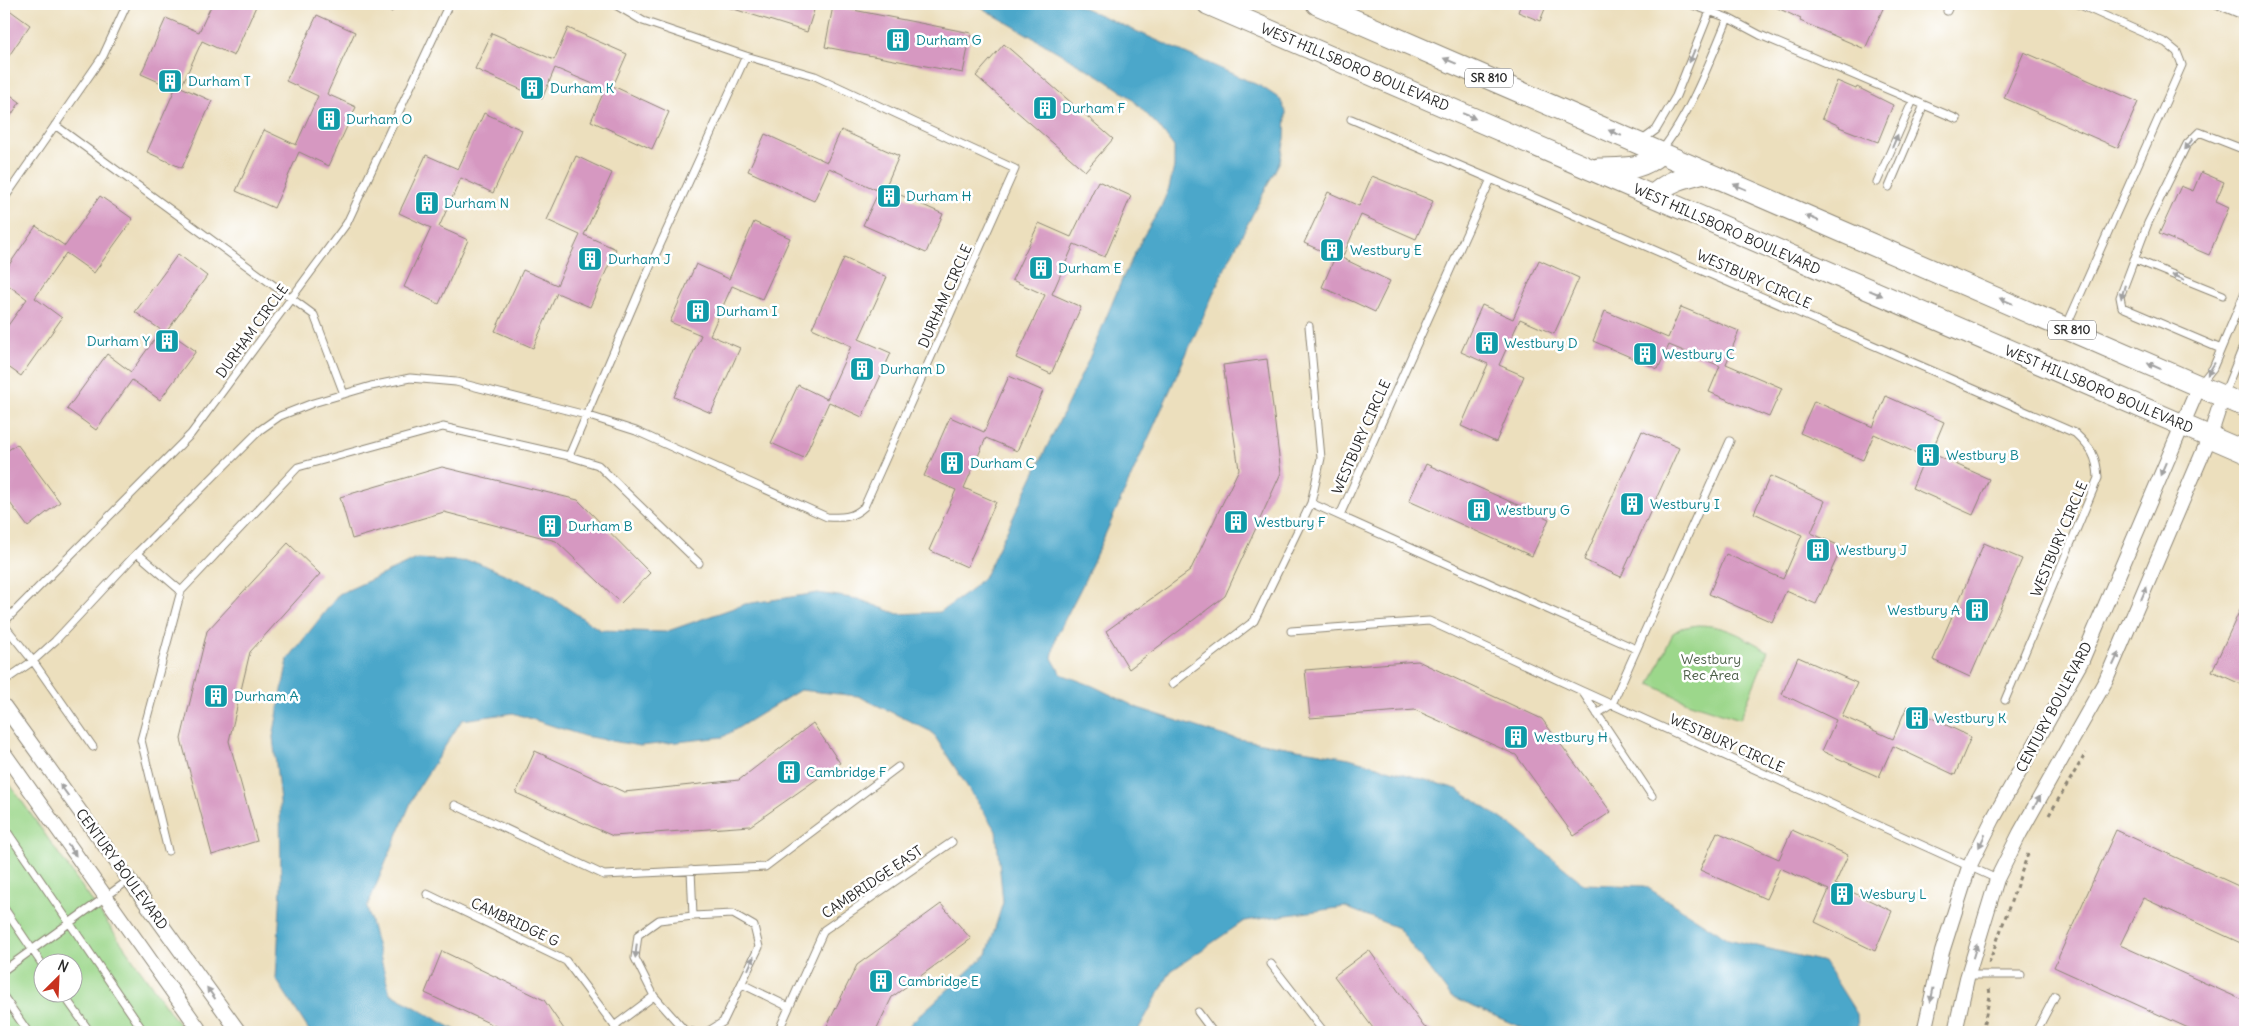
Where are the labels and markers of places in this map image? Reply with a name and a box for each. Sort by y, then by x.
building icon: Durham G [885,27,911,53]
place label: Durham G [916,31,982,49]
building icon: Durham T [157,68,183,94]
place label: Durham T [188,72,251,90]
building icon: Durham K [519,75,545,101]
place label: Durham K [550,79,614,97]
building icon: Durham F [1032,95,1058,121]
place label: Durham F [1062,99,1125,117]
building icon: Durham O [316,106,342,132]
place label: Durham O [346,110,412,128]
building icon: Durham H [876,183,902,209]
place label: Durham H [906,187,972,205]
building icon: Durham N [414,190,440,216]
place label: Durham N [444,194,509,212]
building icon: Westbury E [1319,237,1345,263]
place label: Westbury E [1350,241,1422,259]
building icon: Durham J [577,246,603,272]
place label: Durham J [608,250,671,268]
building icon: Durham E [1028,255,1054,281]
place label: Durham E [1058,259,1122,277]
building icon: Durham I [685,298,711,324]
place label: Durham I [716,302,778,320]
building icon: Durham Y [154,328,180,354]
building icon: Westbury D [1474,330,1500,356]
place label: Durham Y [87,332,150,350]
place label: Westbury D [1504,334,1578,352]
building icon: Westbury C [1632,341,1658,367]
place label: Westbury C [1662,345,1735,363]
building icon: Durham D [849,356,875,382]
place label: Durham D [880,360,945,378]
building icon: Westbury B [1915,442,1941,468]
place label: Westbury B [1946,446,2019,464]
building icon: Durham C [939,450,965,476]
place label: Durham C [970,454,1035,472]
building icon: Westbury I [1619,491,1645,517]
place label: Westbury I [1650,495,1720,513]
building icon: Westbury G [1466,497,1492,523]
place label: Westbury G [1496,501,1570,519]
building icon: Westbury F [1223,509,1249,535]
building icon: Durham B [537,513,563,539]
place label: Westbury F [1254,513,1326,531]
place label: Durham B [568,517,633,535]
building icon: Westbury J [1805,537,1831,563]
place label: Westbury J [1836,541,1907,559]
building icon: Westbury A [1964,597,1990,623]
place label: Westbury A [1887,601,1960,619]
building icon: Durham A [203,683,229,709]
place label: Durham A [234,687,298,705]
building icon: Westbury K [1904,705,1930,731]
place label: Westbury K [1934,709,2007,727]
building icon: Westbury H [1503,724,1529,750]
place label: Westbury H [1534,728,1608,746]
building icon: Cambridge F [776,759,802,785]
place label: Cambridge F [806,763,887,781]
building icon: Wesbury L [1829,881,1855,907]
place label: Wesbury L [1860,885,1927,903]
building icon: Cambridge E [868,968,894,994]
place label: Cambridge E [898,972,979,990]

